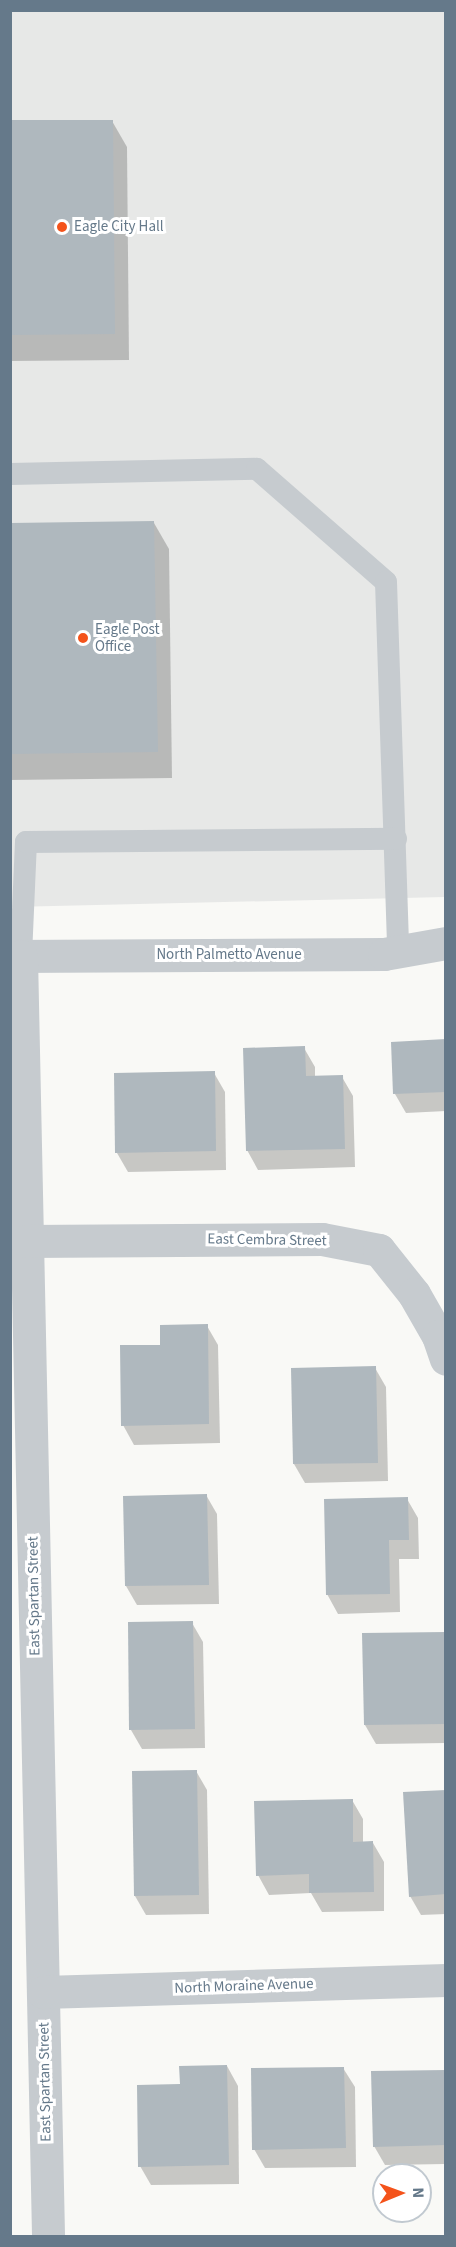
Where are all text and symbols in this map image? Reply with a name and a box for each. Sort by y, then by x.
place label: Eagle City Hall [74,218,164,236]
marker: Eagle City Hall [55,220,69,234]
place label: Eagle Post Office [95,620,160,655]
marker: Eagle Post Office [76,631,90,645]
street label: North Palmetto Avenue [156,946,302,964]
street label: East Cembra Street [207,1230,327,1250]
street label: East Spartan Street [24,1536,44,1656]
street label: North Moraine Avenue [174,1975,314,1997]
street label: East Spartan Street [35,2022,55,2142]
north arrow [372,2163,432,2223]
text: N [407,2187,429,2198]

